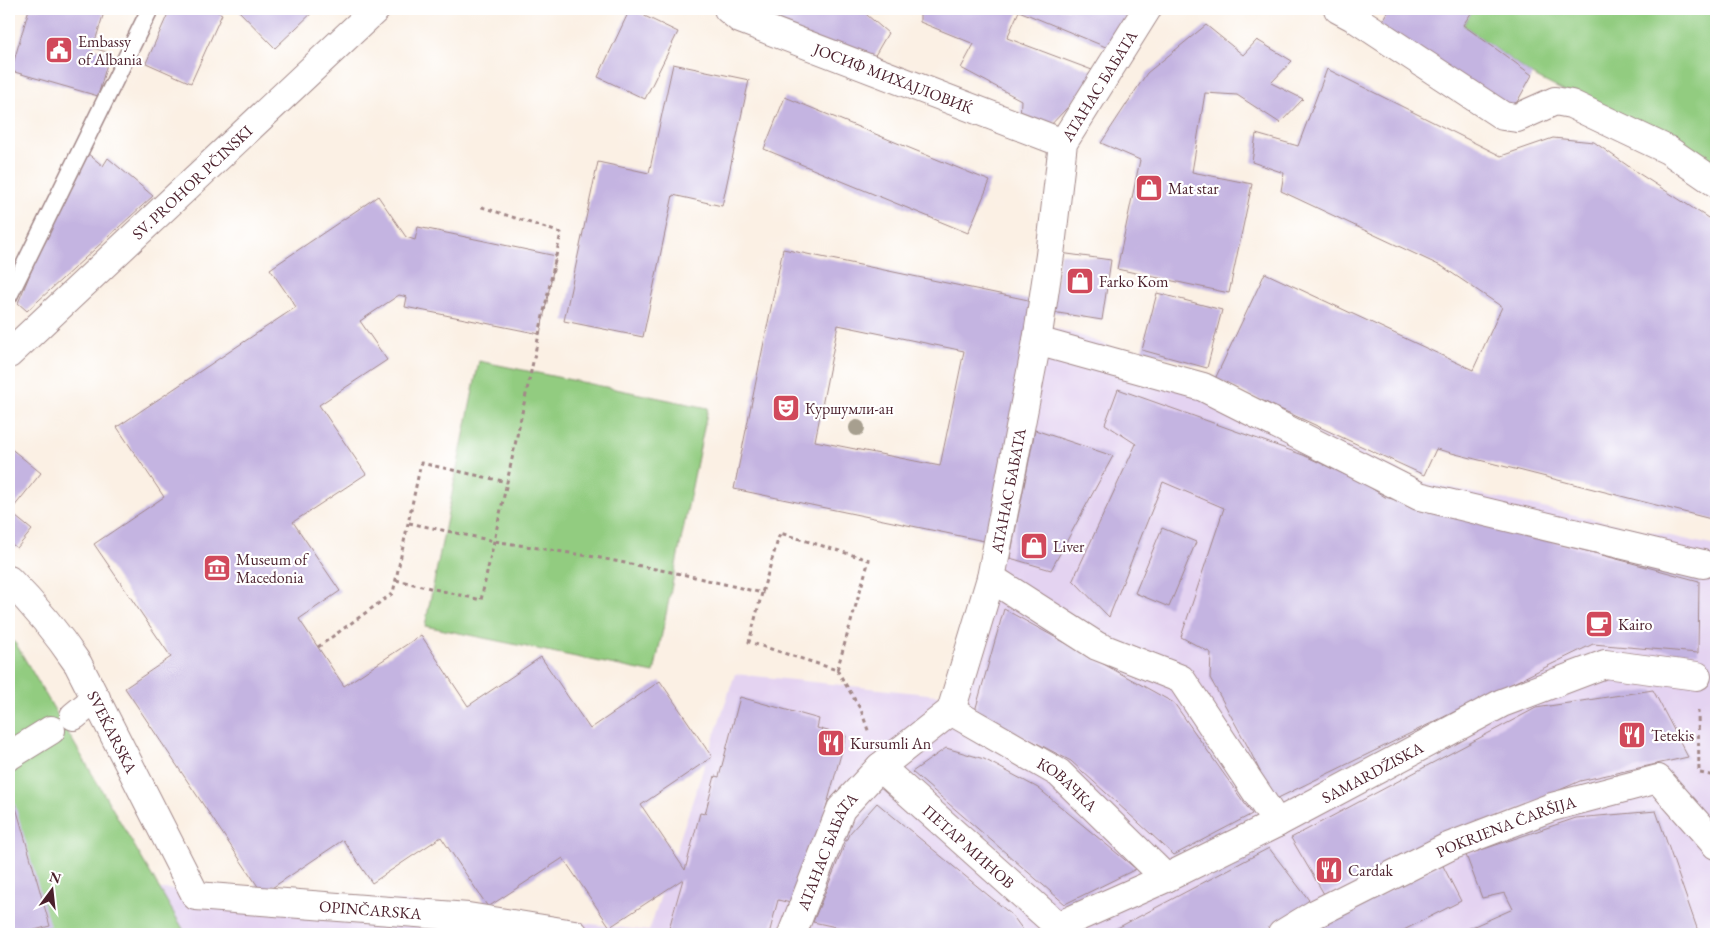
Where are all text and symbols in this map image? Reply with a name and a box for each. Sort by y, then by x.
street label: АТАНАС БАБАТА [1056,25,1143,146]
place label: Embassy of Albania [78,31,143,70]
public building icon: Embassy of Albania [44,35,74,65]
street label: ЈОСИФ МИХАЈЛОВИЌ [809,38,976,119]
street label: SV. PROHOR PČINSKI [127,120,257,244]
shop icon: Mat star [1134,173,1164,203]
place label: Mat star [1168,178,1219,199]
shop icon: Farko Kom [1065,266,1095,296]
place label: Farko Kom [1099,271,1169,292]
theatre icon: Куршумли-ан [771,393,801,423]
place label: Куршумли-ан [805,398,894,419]
street label: АТАНАС БАБАТА [986,425,1031,556]
shop icon: Liver [1019,531,1049,561]
place label: Liver [1053,536,1085,557]
place label: Museum of Macedonia [236,549,309,588]
museum icon: Museum of Macedonia [202,553,232,583]
cafe icon: Kairo [1584,609,1614,639]
place label: Kairo [1618,614,1653,635]
street label: SVEḰARSKA [82,687,142,778]
restaurant icon: Tetekis [1617,720,1647,750]
place label: Tetekis [1651,725,1694,746]
restaurant icon: Kursumli An [816,728,846,758]
place label: Kursumli An [850,733,932,754]
street label: SAMARDŽISKA [1318,737,1428,808]
street label: КОВАЧКА [1033,753,1103,817]
street label: АТАНАС БАБАТА [792,787,863,914]
street label: POKRIENA ČARŠIJA [1432,791,1579,862]
street label: ПЕТАР МИНОВ [918,800,1019,893]
restaurant icon: Cardak [1314,855,1344,885]
place label: Cardak [1348,860,1394,881]
north arrow [28,866,78,916]
text: N [48,867,64,888]
street label: OPINČARSKA [318,896,423,924]

